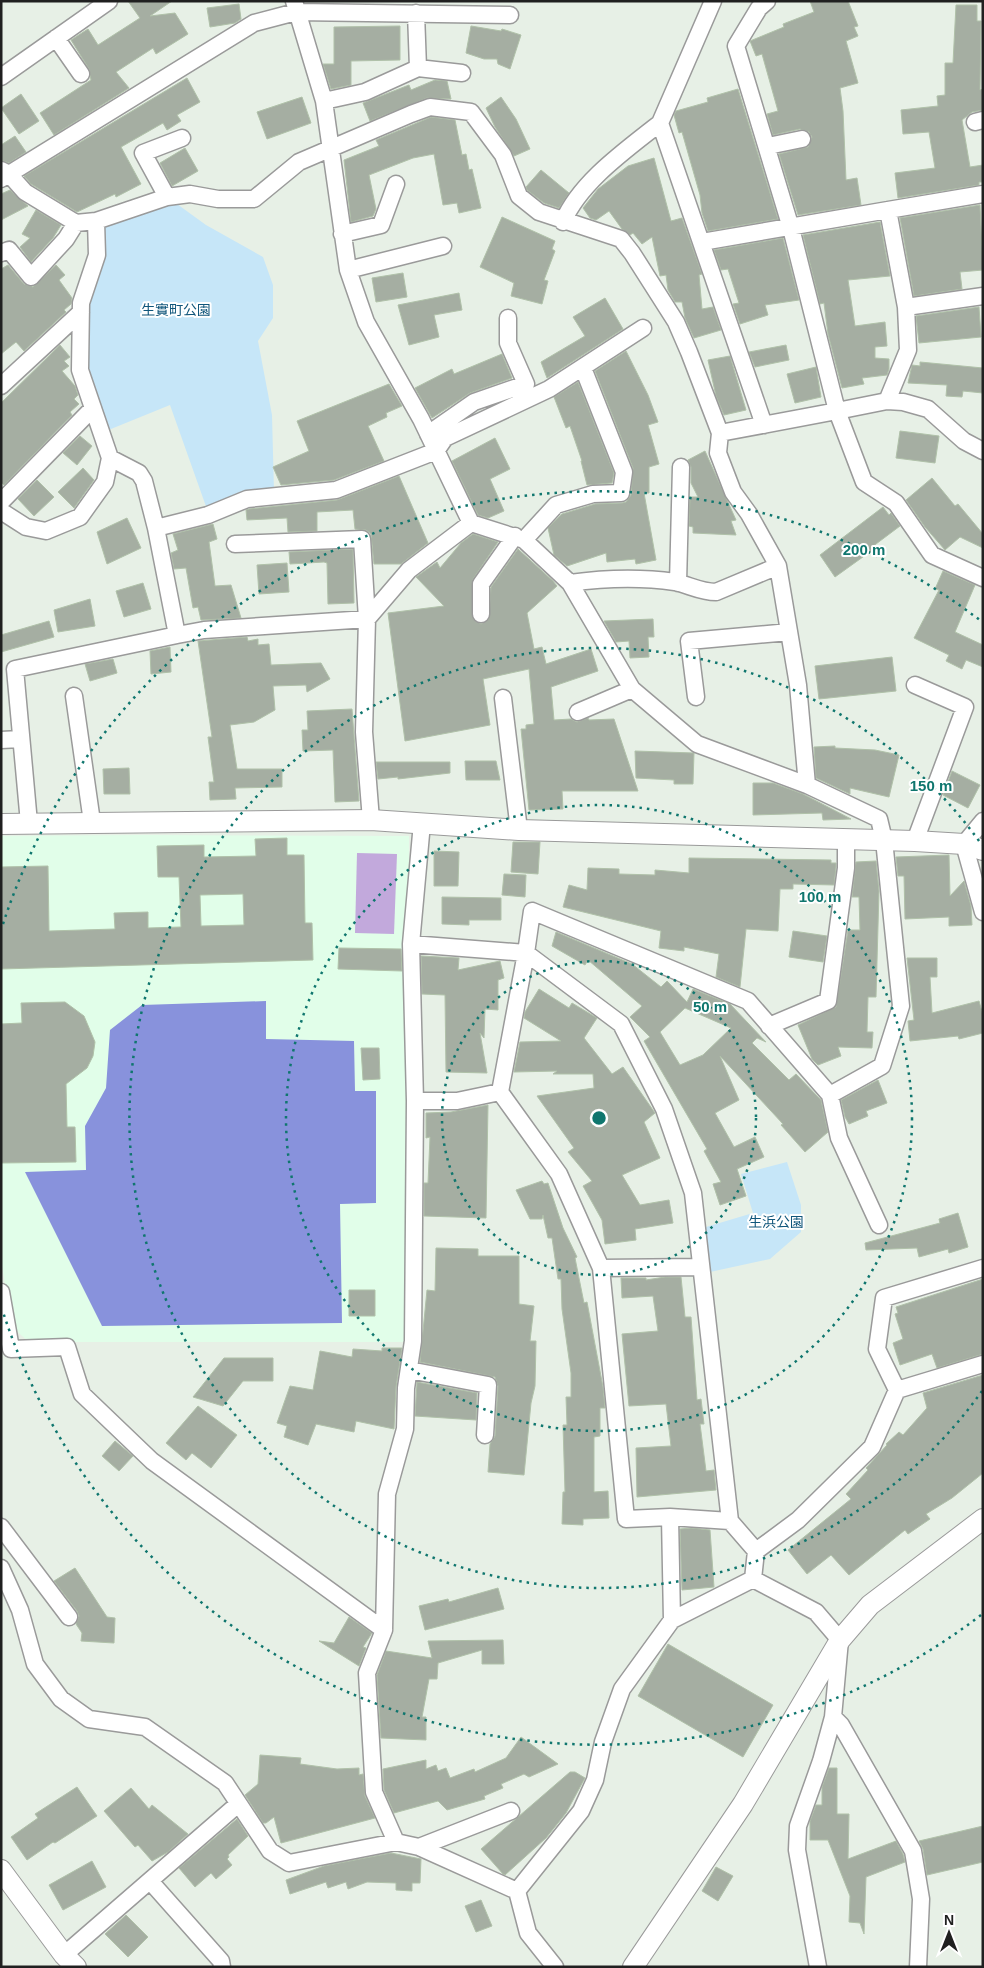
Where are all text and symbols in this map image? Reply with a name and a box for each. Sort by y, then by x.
park label: 生實町公園 [141,302,211,318]
text: 200 m [843,541,885,558]
text: 150 m [910,777,952,794]
text: 100 m [799,888,841,905]
text: 50 m [693,998,727,1015]
centre of rings [590,1109,608,1127]
park label: 生浜公園 [748,1214,804,1230]
north arrow [924,1908,974,1958]
text: N [944,1912,954,1928]

